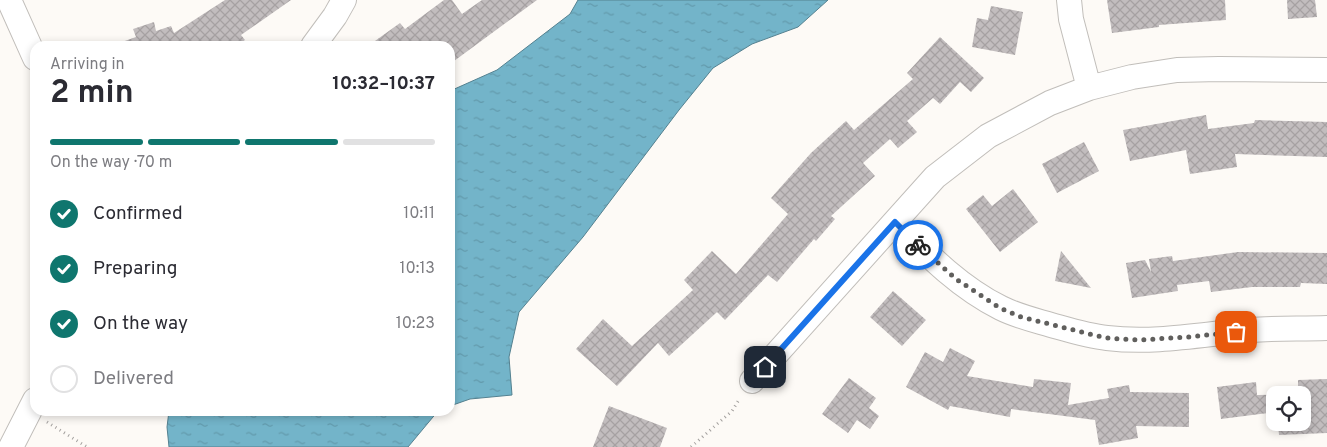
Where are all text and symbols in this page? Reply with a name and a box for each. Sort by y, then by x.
text: Arriving in [50,55,125,75]
text: 10:32–10:37 [332,72,435,96]
text: 2 min [50,74,134,114]
text: On the way · 70 m [50,153,172,173]
icon: check [50,200,78,228]
text: Confirmed [93,202,183,226]
text: 10:11 [403,204,435,224]
courier [893,220,943,270]
icon: bike [904,231,932,259]
icon: check [50,255,78,283]
text: Preparing [93,257,177,281]
text: 10:13 [400,259,435,279]
icon: check [50,310,78,338]
pin [1215,311,1257,353]
text: On the way [93,312,188,336]
text: 10:23 [396,314,435,334]
icon: bag [1222,318,1250,346]
pin [744,346,786,388]
icon: home [751,353,779,381]
text: Delivered [93,367,174,391]
map controls [1266,386,1311,431]
button: locate [1266,386,1311,431]

